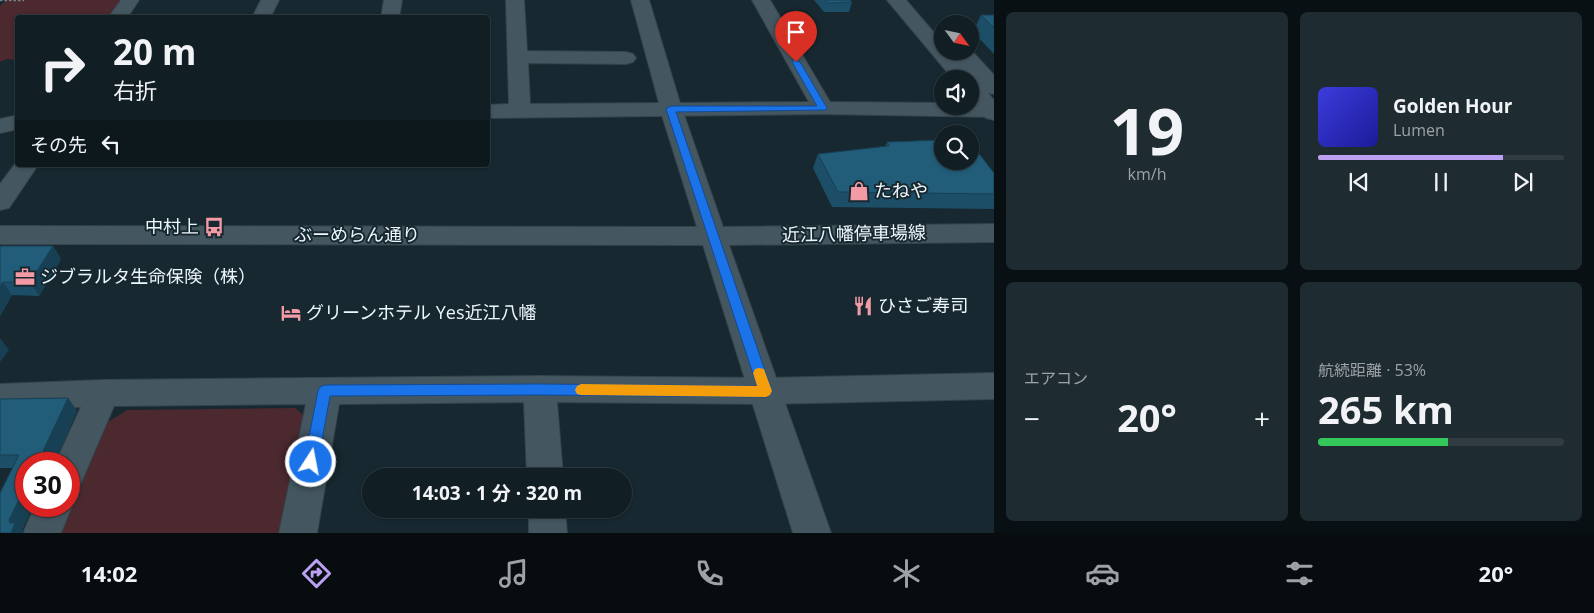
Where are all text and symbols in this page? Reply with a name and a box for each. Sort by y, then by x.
pin [775,11,817,62]
north arrow [934,15,979,60]
map controls [934,15,979,170]
icon: arrive [782,18,810,46]
text: 20 m [113,28,196,75]
icon: right [30,35,95,100]
button: sound [934,70,979,115]
text: 右折 [113,75,157,105]
text: 19 [1110,86,1184,174]
text: Golden Hour [1393,93,1512,119]
text: Lumen [1393,119,1445,141]
button: search [934,125,979,170]
icon: left [97,130,125,158]
text: その先 [30,132,87,158]
text: km/h [1128,163,1166,185]
icon: previous [1345,168,1373,196]
icon: pause [1427,168,1455,196]
icon: next [1509,168,1537,196]
place label: たねや [874,178,928,202]
shop icon: たねや [848,180,870,202]
place label: 中村上 [145,214,199,238]
bus stop icon: 中村上 [203,216,225,238]
street label: 近江八幡停車場線 [782,220,926,246]
street label: ぶーめらん通り [294,222,420,246]
place label: ジブラルタ生命保険（株） [40,264,256,288]
office icon: ジブラルタ生命保険（株） [14,266,36,288]
place label: ひさご寿司 [878,293,968,317]
restaurant icon: ひさご寿司 [852,295,874,317]
place label: グリーンホテル Yes近江八幡 [306,300,537,324]
hotel icon: グリーンホテル Yes近江八幡 [280,302,302,324]
text: 航続距離 · 53% [1318,359,1426,381]
text: エアコン [1024,367,1088,389]
text: 265 km [1318,383,1454,435]
text: 20° [1117,391,1177,443]
text: − [1024,399,1040,437]
text: + [1254,399,1270,437]
position arrow [284,435,336,487]
speed limit sign: 30 [15,452,80,517]
text: 14:03 · 1 分 · 320 m [412,480,582,506]
icon: directions [299,556,334,591]
icon: music [496,556,531,591]
icon: phone [692,556,727,591]
icon: climate [889,556,924,591]
icon: car [1085,556,1120,591]
icon: filters [1282,556,1317,591]
text: 14:02 [81,558,137,588]
text: 20° [1479,558,1513,588]

